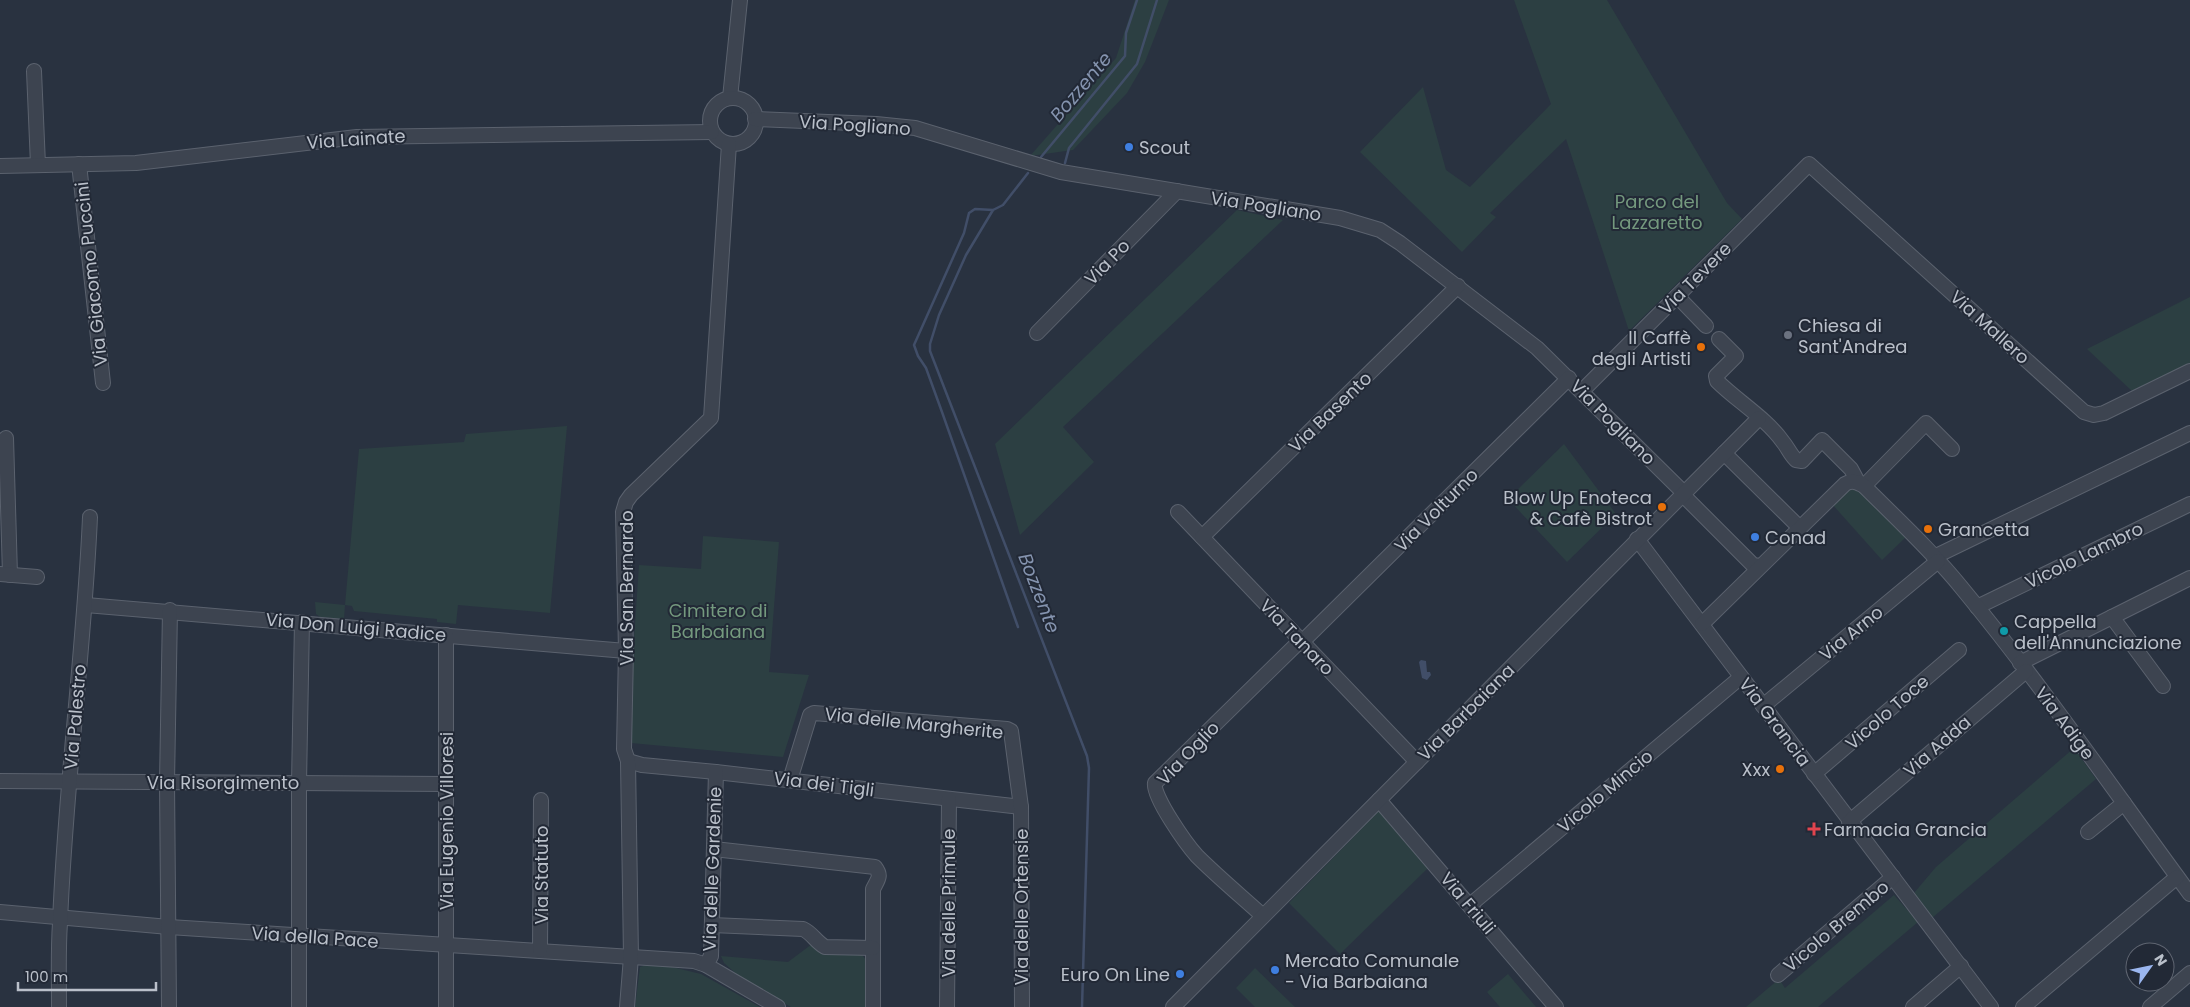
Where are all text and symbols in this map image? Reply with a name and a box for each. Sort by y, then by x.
water label: Bozzente [1044,46,1118,128]
street label: Via Pogliano [798,109,912,141]
street label: Via Lainate [306,123,406,155]
place label: Scout [1139,135,1190,160]
marker: Scout [1123,141,1135,153]
street label: Via Giacomo Puccini [69,180,113,368]
street label: Via Pogliano [1209,185,1323,227]
park label: Parco del Lazzaretto [1612,189,1703,235]
street label: Via Po [1079,234,1135,290]
street label: Via Tevere [1653,236,1737,320]
street label: Via Mallero [1945,284,2035,370]
place label: Chiesa di Sant'Andrea [1798,313,1908,359]
place label: Il Caffè degli Artisti [1592,325,1691,371]
marker: Chiesa di Sant'Andrea [1782,329,1794,341]
marker: Il Caffè degli Artisti [1695,341,1707,353]
street label: Via Basento [1283,366,1377,458]
street label: Via Pogliano [1565,374,1661,470]
street label: Via Volturno [1388,462,1484,558]
place label: Blow Up Enoteca & Cafè Bistrot [1503,485,1652,531]
marker: Blow Up Enoteca & Cafè Bistrot [1656,501,1668,513]
street label: Via San Bernardo [614,510,639,666]
street label: Vicolo Lambro [2021,516,2147,594]
place label: Grancetta [1938,517,2030,542]
marker: Grancetta [1922,523,1934,535]
place label: Conad [1765,525,1826,550]
marker: Conad [1749,531,1761,543]
water label: Bozzente [1011,549,1067,637]
street label: Via Tanaro [1254,593,1340,681]
park label: Cimitero di Barbaiana [669,598,767,644]
street label: Via Arno [1814,600,1888,666]
street label: Via Don Luigi Radice [265,607,447,647]
place label: Cappella dell'Annunciazione [2014,609,2182,655]
marker: Cappella dell'Annunciazione [1998,625,2010,637]
street label: Via Barbaiana [1412,658,1520,766]
street label: Via Palestro [58,663,92,771]
street label: Vicolo Toce [1840,669,1934,755]
street label: Via Grancia [1733,672,1817,772]
street label: Via Adige [2029,681,2101,765]
street label: Via delle Margherite [823,701,1005,745]
street label: Via Adda [1898,710,1976,782]
street label: Via Oglio [1151,715,1225,791]
street label: Via Eugenio Villoresi [434,732,459,910]
street label: Vicolo Mincio [1552,743,1658,839]
place label: Xxx [1742,757,1770,782]
marker: Xxx [1774,763,1786,775]
street label: Via dei Tigli [772,765,876,803]
street label: Via Risorgimento [147,770,299,795]
street label: Via delle Gardenie [697,786,727,952]
place label: Farmacia Grancia [1824,817,1987,842]
marker: Farmacia Grancia [1808,823,1820,835]
street label: Via Statuto [529,826,554,925]
street label: Via delle Primule [936,829,961,977]
street label: Via delle Ortensie [1009,829,1034,985]
street label: Via Friuli [1435,867,1501,939]
street label: Vicolo Brembo [1778,874,1894,978]
street label: Via della Pace [251,920,379,954]
north arrow [2125,942,2175,992]
place label: Mercato Comunale - Via Barbaiana [1285,948,1459,994]
text: N [2150,950,2172,970]
scale bar [18,960,155,992]
place label: Euro On Line [1061,962,1170,987]
marker: Mercato Comunale - Via Barbaiana [1269,964,1281,976]
text: 100 m [25,966,68,987]
marker: Euro On Line [1174,968,1186,980]

